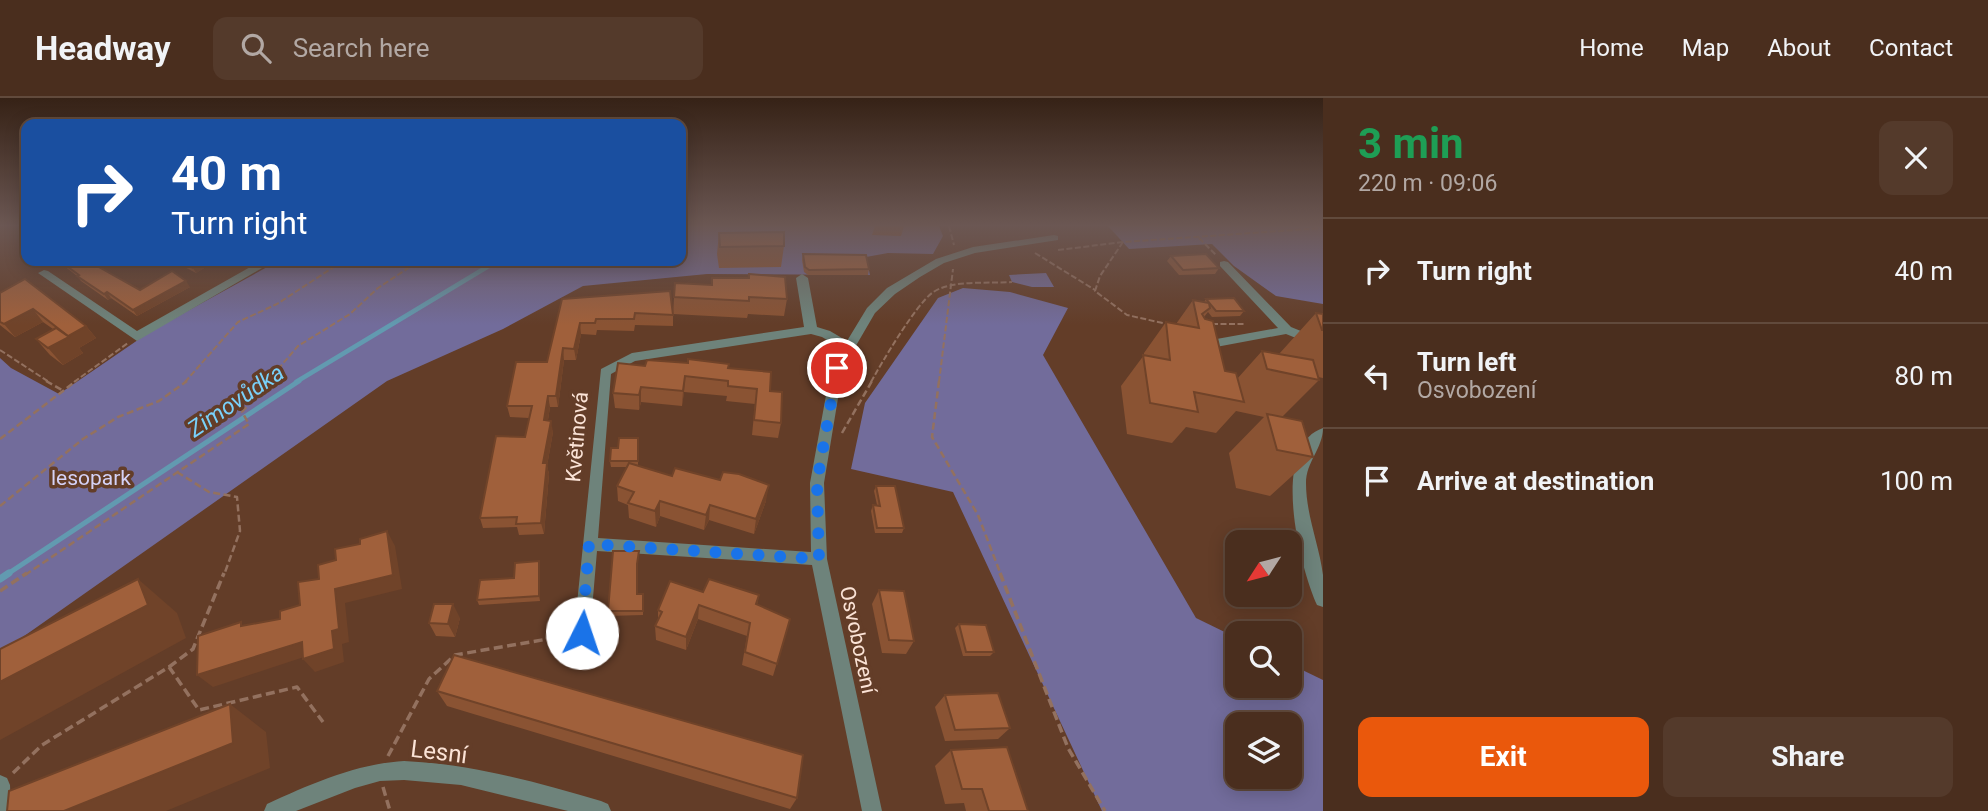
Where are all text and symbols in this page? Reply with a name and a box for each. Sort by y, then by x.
search box [213,17,703,80]
text: Headway [35,29,171,68]
icon: search [237,29,275,67]
text: Search here [293,33,429,63]
text: Home [1579,34,1644,62]
text: Map [1682,34,1729,62]
text: About [1767,34,1831,62]
text: Contact [1869,34,1953,62]
text: 3 min [1358,119,1464,168]
button: close [1879,121,1953,195]
text: 40 m [171,145,282,202]
icon: right [56,147,147,238]
text: 220 m · 09:06 [1358,170,1497,197]
text: Turn right [171,204,307,242]
icon: right [1358,252,1396,290]
text: Turn right [1417,256,1532,286]
text: 40 m [1895,256,1953,286]
pin [807,338,867,398]
text: Turn left [1417,347,1516,377]
icon: arrive [818,349,856,387]
icon: left [1358,357,1396,395]
water label: Zimovůdka [182,359,289,444]
text: 80 m [1895,361,1953,391]
text: Osvobození [1417,377,1536,404]
street label: Květinová [561,391,593,483]
icon: arrive [1358,462,1396,500]
park label: lesopark [51,466,131,490]
text: Arrive at destination [1417,466,1654,496]
text: 100 m [1880,466,1953,496]
north arrow [1225,530,1302,607]
map controls [1225,530,1302,789]
street label: Osvobození [835,584,881,697]
position arrow [545,596,619,670]
button: search [1225,621,1302,698]
button: layers [1225,712,1302,789]
button: Exit [1358,717,1649,797]
button: Share [1663,717,1953,797]
street label: Lesní [409,735,470,770]

